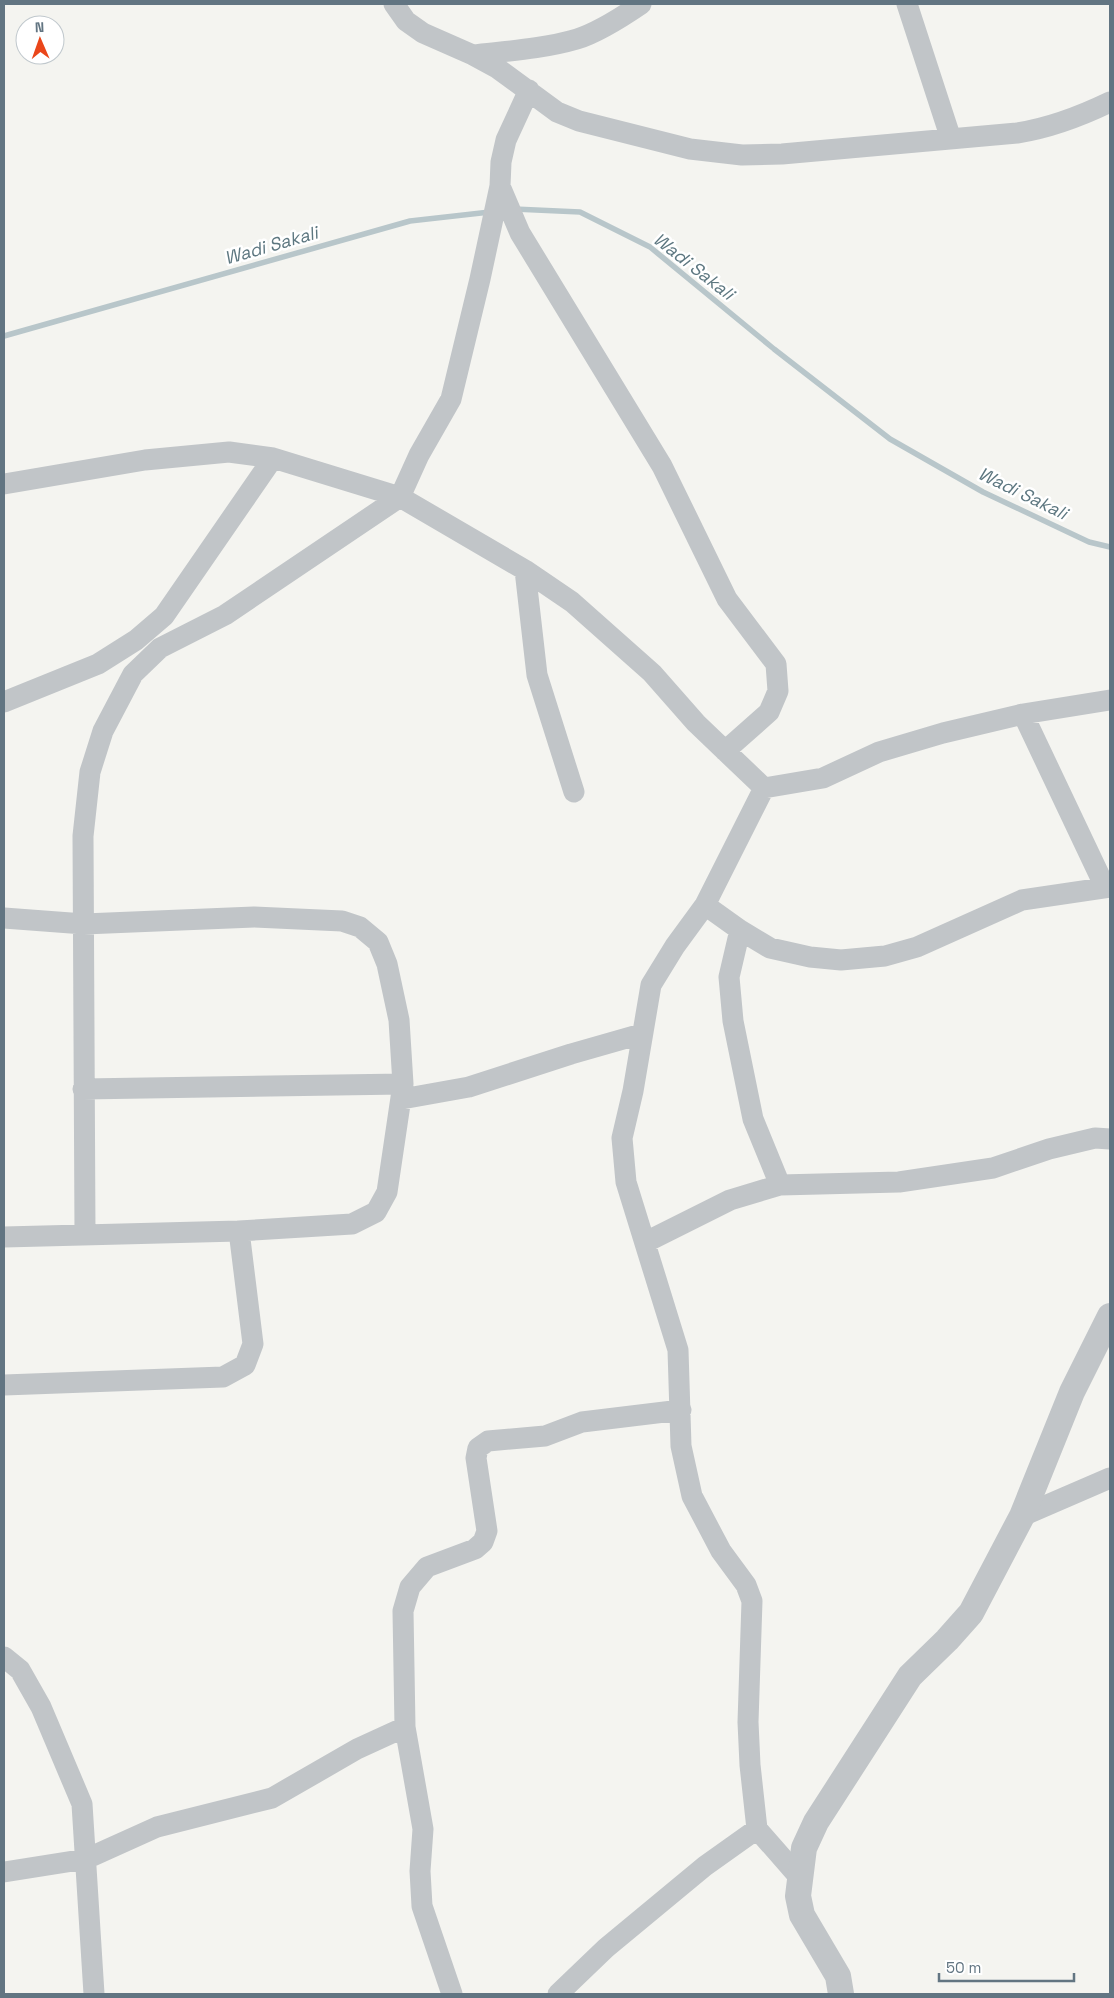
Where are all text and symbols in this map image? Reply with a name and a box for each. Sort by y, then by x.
north arrow [15,15,65,65]
text: N [35,18,45,36]
water label: Wadi Sakali [222,220,323,269]
water label: Wadi Sakali [649,227,741,306]
water label: Wadi Sakali [975,462,1074,526]
scale bar [939,1950,1074,1982]
text: 50 m [946,1958,981,1977]

